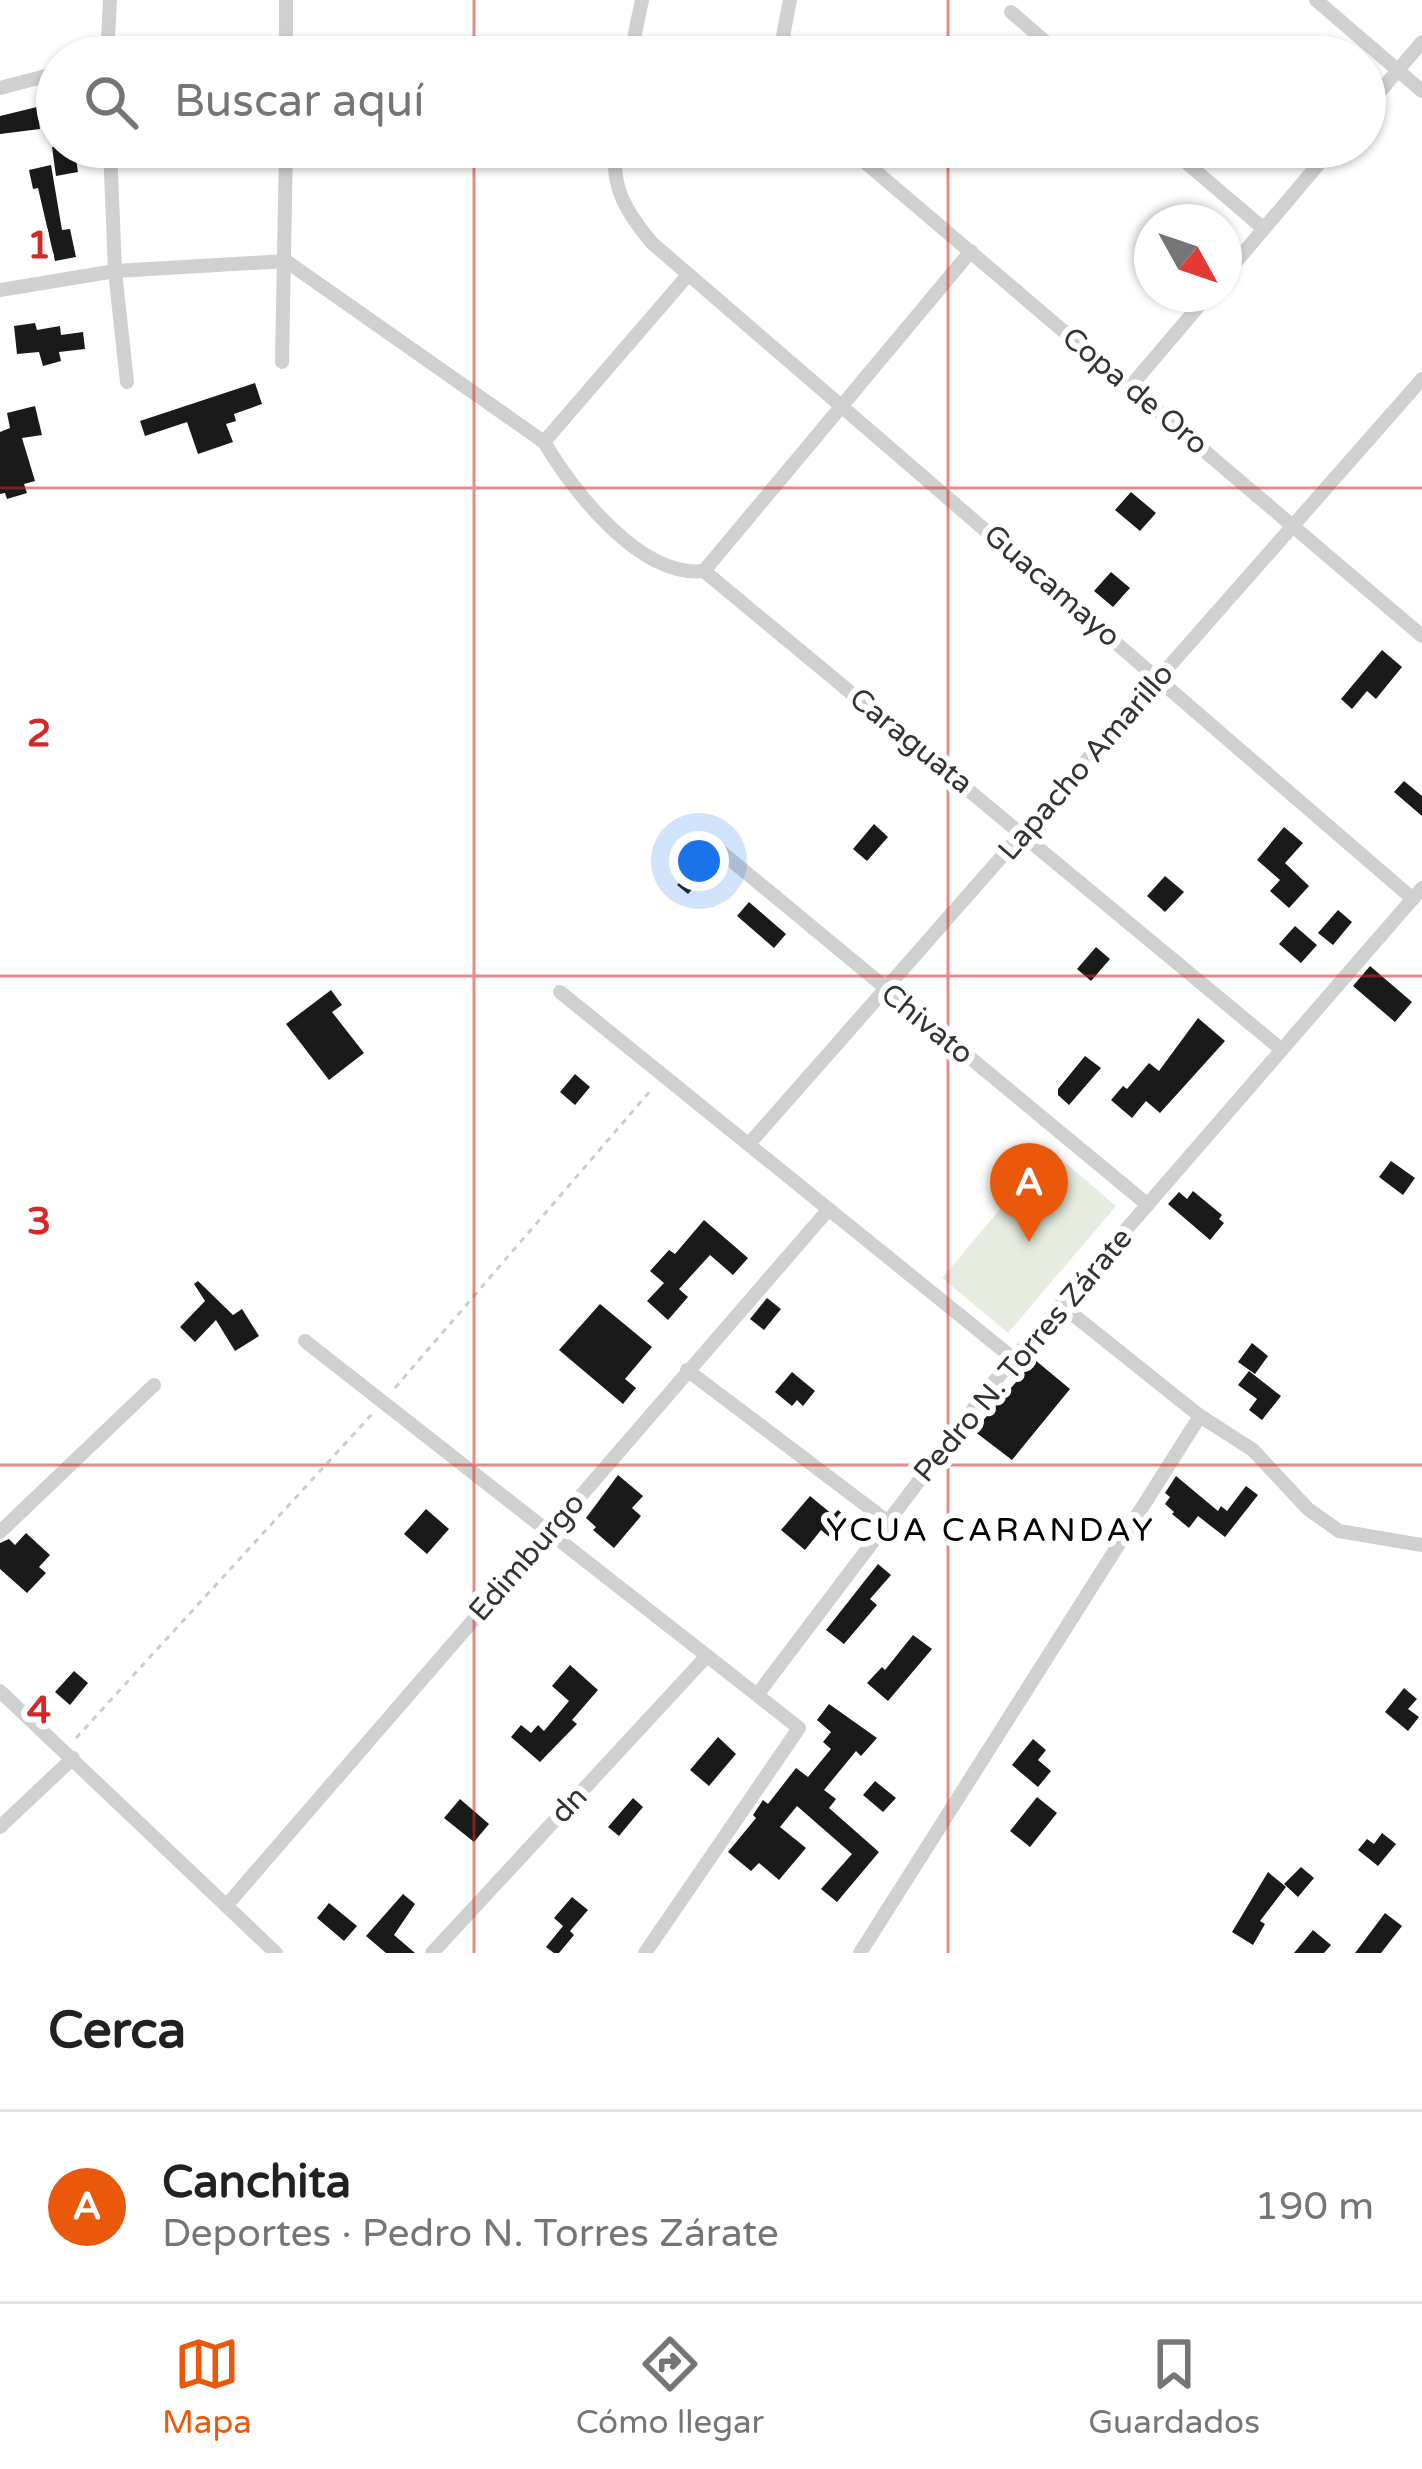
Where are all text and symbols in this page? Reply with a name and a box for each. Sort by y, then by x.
search box [36,36,1386,168]
icon: search [78,69,144,135]
text: Buscar aquí [174,75,424,129]
north arrow [1134,204,1242,312]
text: 1 [27,222,51,269]
street label: Copa de Oro [1054,319,1216,463]
street label: Guacamayo [976,517,1128,655]
street label: Lapacho Amarillo [990,656,1182,868]
street label: Caraguata [842,680,980,802]
text: 2 [27,710,51,757]
your location [669,831,729,891]
street label: Chivato [873,976,981,1072]
pin: A [990,1143,1068,1242]
text: 3 [27,1198,51,1245]
street label: Pedro N. Torres Zárate [906,1220,1140,1490]
street label: Edimburgo [461,1485,593,1629]
district label: YCUA CARANDAY [826,1511,1156,1550]
text: 4 [27,1687,51,1734]
street label: dn [543,1779,595,1831]
text: Cerca [48,2000,186,2062]
text: Canchita [162,2156,351,2210]
text: A [72,2183,102,2230]
text: 190 m [1255,2183,1374,2230]
text: Deportes · Pedro N. Torres Zárate [162,2210,779,2257]
tab: Mapa [162,2331,252,2442]
tab: Cómo llegar [576,2331,764,2442]
tab: Guardados [1088,2331,1260,2442]

